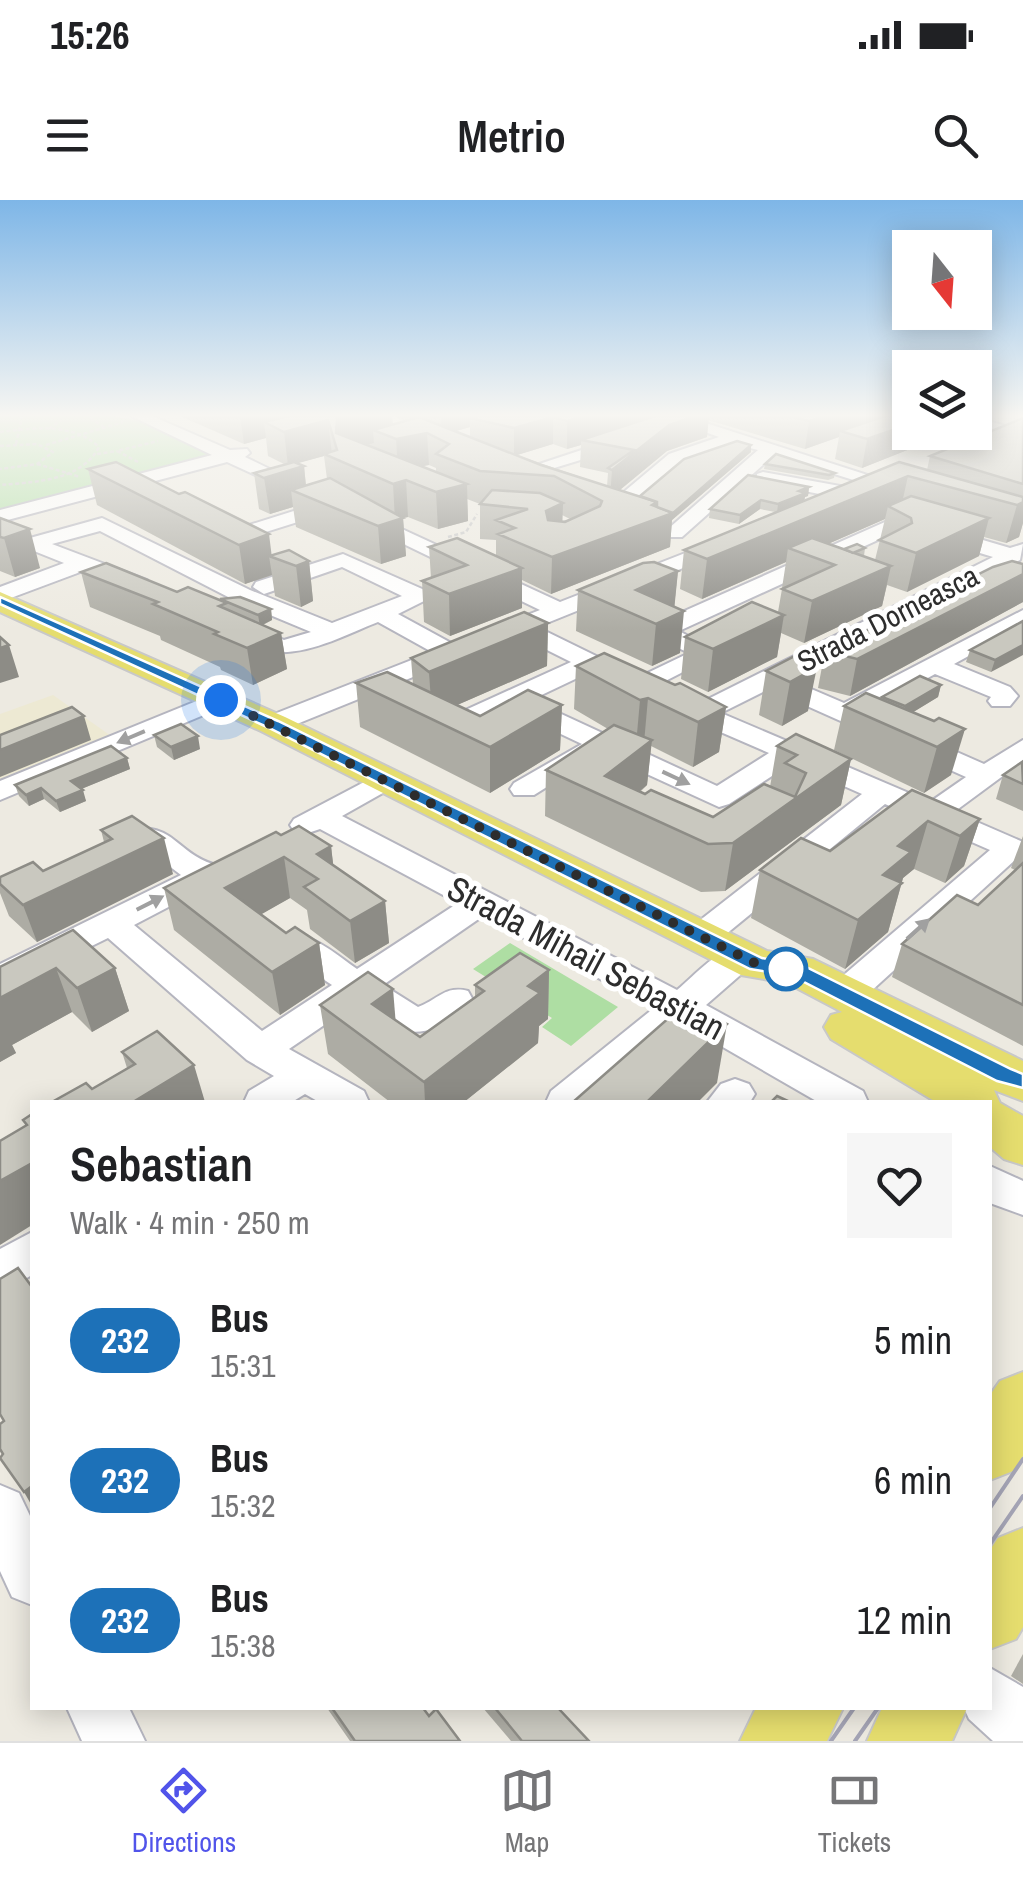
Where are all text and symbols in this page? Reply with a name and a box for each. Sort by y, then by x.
text: 15:26 [50,10,130,61]
text: Metrio [457,105,566,166]
icon: menu [40,108,95,163]
icon: search [928,108,983,163]
north arrow [892,230,992,330]
map controls [892,230,992,450]
button: layers [892,350,992,450]
street label: Strada Dorneasca [790,555,985,681]
your location [196,675,246,725]
one-way arrow [115,729,145,745]
one-way arrow [662,769,691,786]
street label: Strada Mihail Sebastian [439,865,733,1051]
one-way arrow [135,895,164,912]
one-way arrow [906,918,930,941]
unlabelled marker [765,948,807,990]
text: Sebastian [70,1131,253,1196]
button: heart [847,1133,952,1238]
text: Walk · 4 min · 250 m [70,1201,310,1244]
text: Bus [210,1293,269,1344]
text: 5 min [874,1315,952,1366]
text: 232 [101,1317,149,1364]
text: 15:31 [210,1344,276,1387]
text: Bus [210,1433,269,1484]
text: 6 min [874,1455,952,1506]
text: 232 [101,1457,149,1504]
text: 15:32 [210,1484,276,1527]
text: Bus [210,1573,269,1624]
text: 12 min [857,1595,952,1646]
text: 232 [101,1597,149,1644]
text: 15:38 [210,1624,276,1667]
tab: Directions [132,1763,236,1861]
tab: Map [500,1763,555,1861]
tab: Tickets [818,1763,891,1861]

